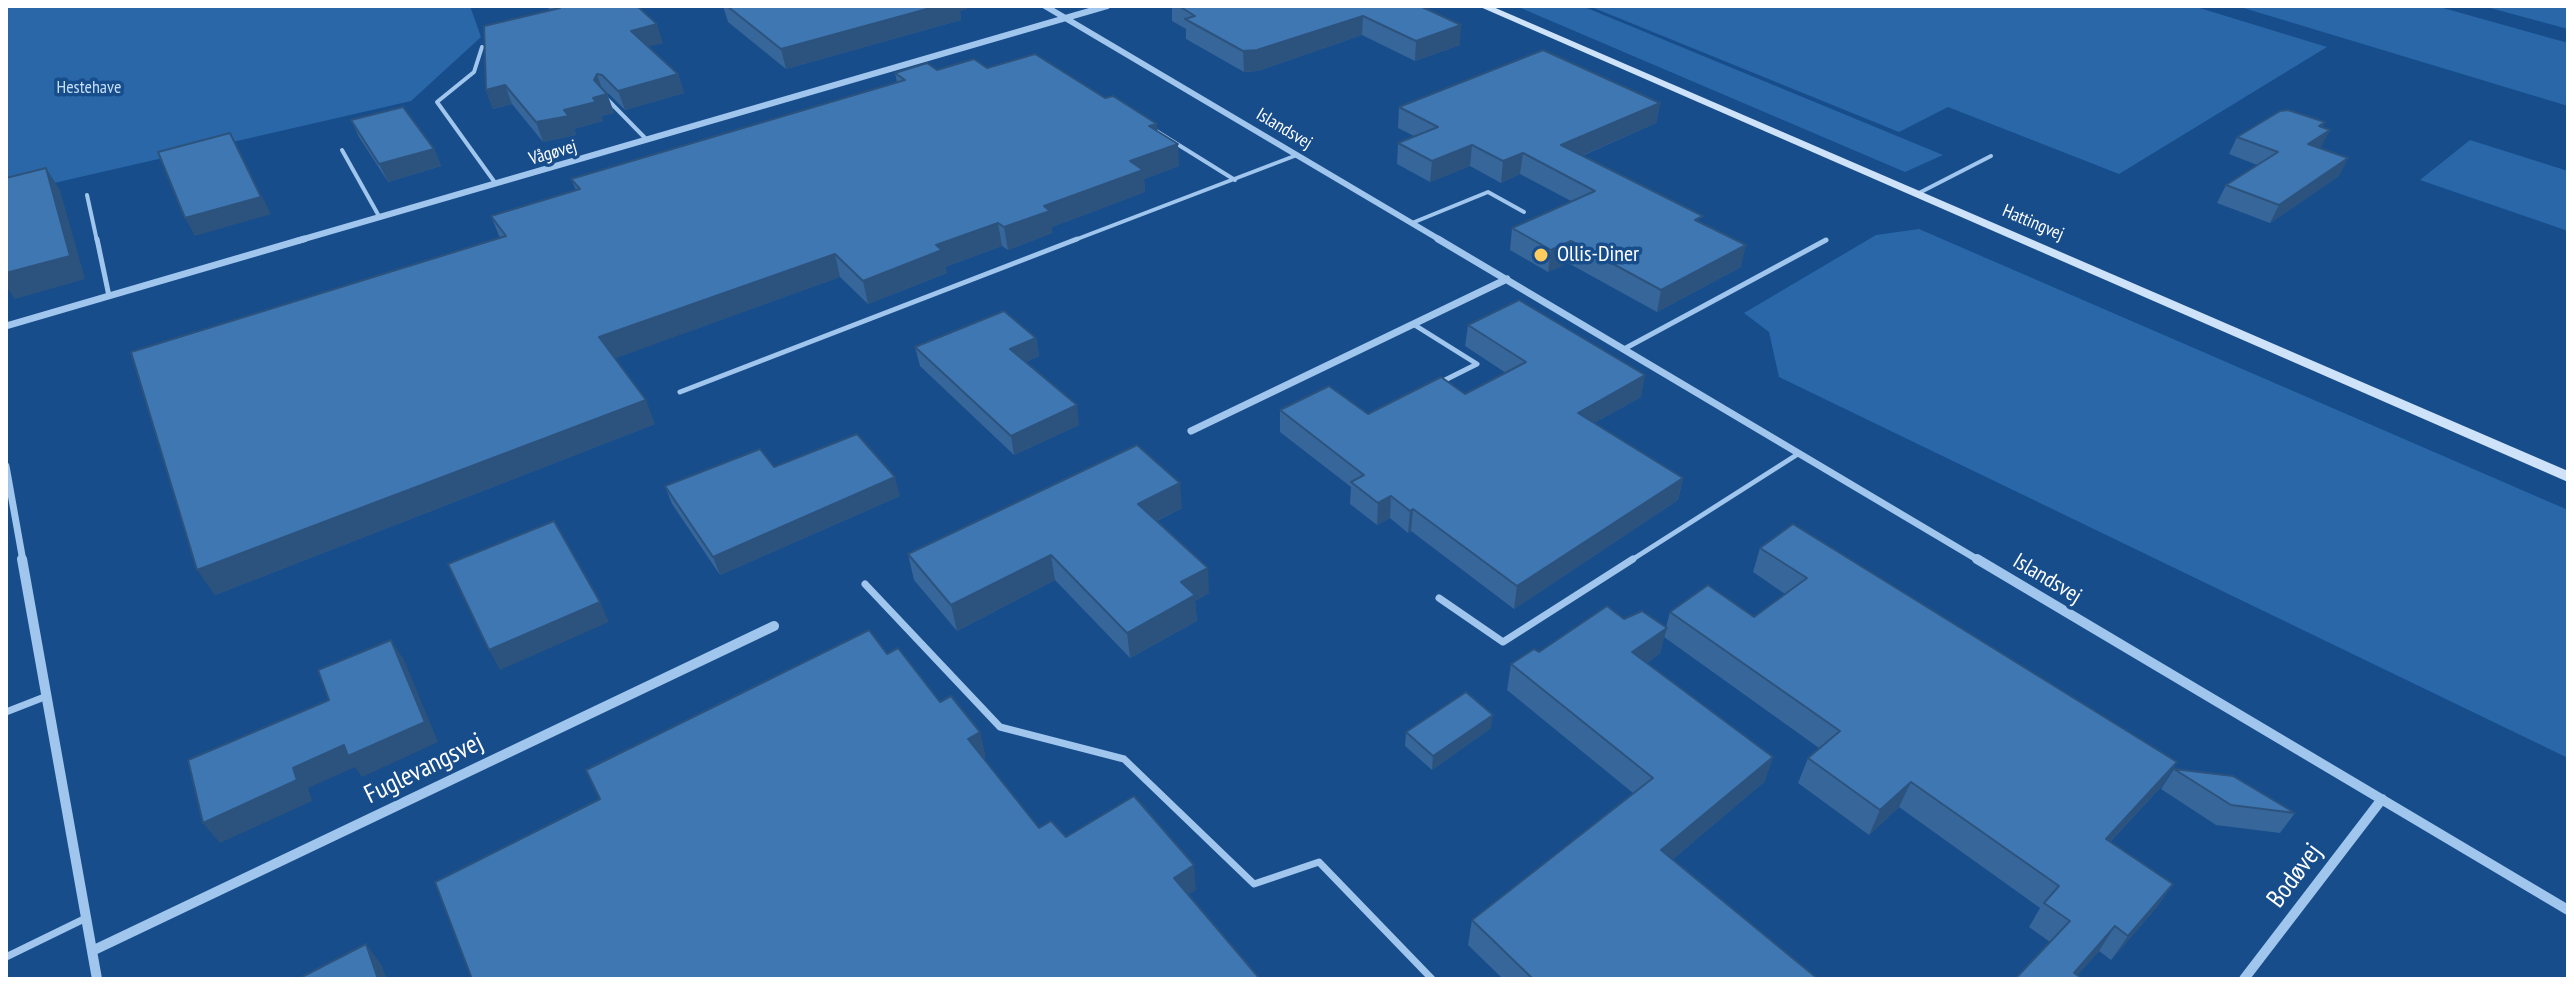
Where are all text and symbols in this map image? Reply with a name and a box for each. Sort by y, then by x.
park label: Hestehave [57,77,121,99]
street label: Islandsvej [1252,104,1316,154]
street label: Vågøvej [527,136,579,170]
street label: Hattingvej [1999,200,2067,246]
place label: Ollis-Diner [1557,242,1639,268]
marker: Ollis-Diner [1532,246,1550,264]
street label: Islandsvej [2008,548,2086,610]
street label: Fuglevangsvej [360,727,488,811]
street label: Bodøvej [2261,838,2329,914]

